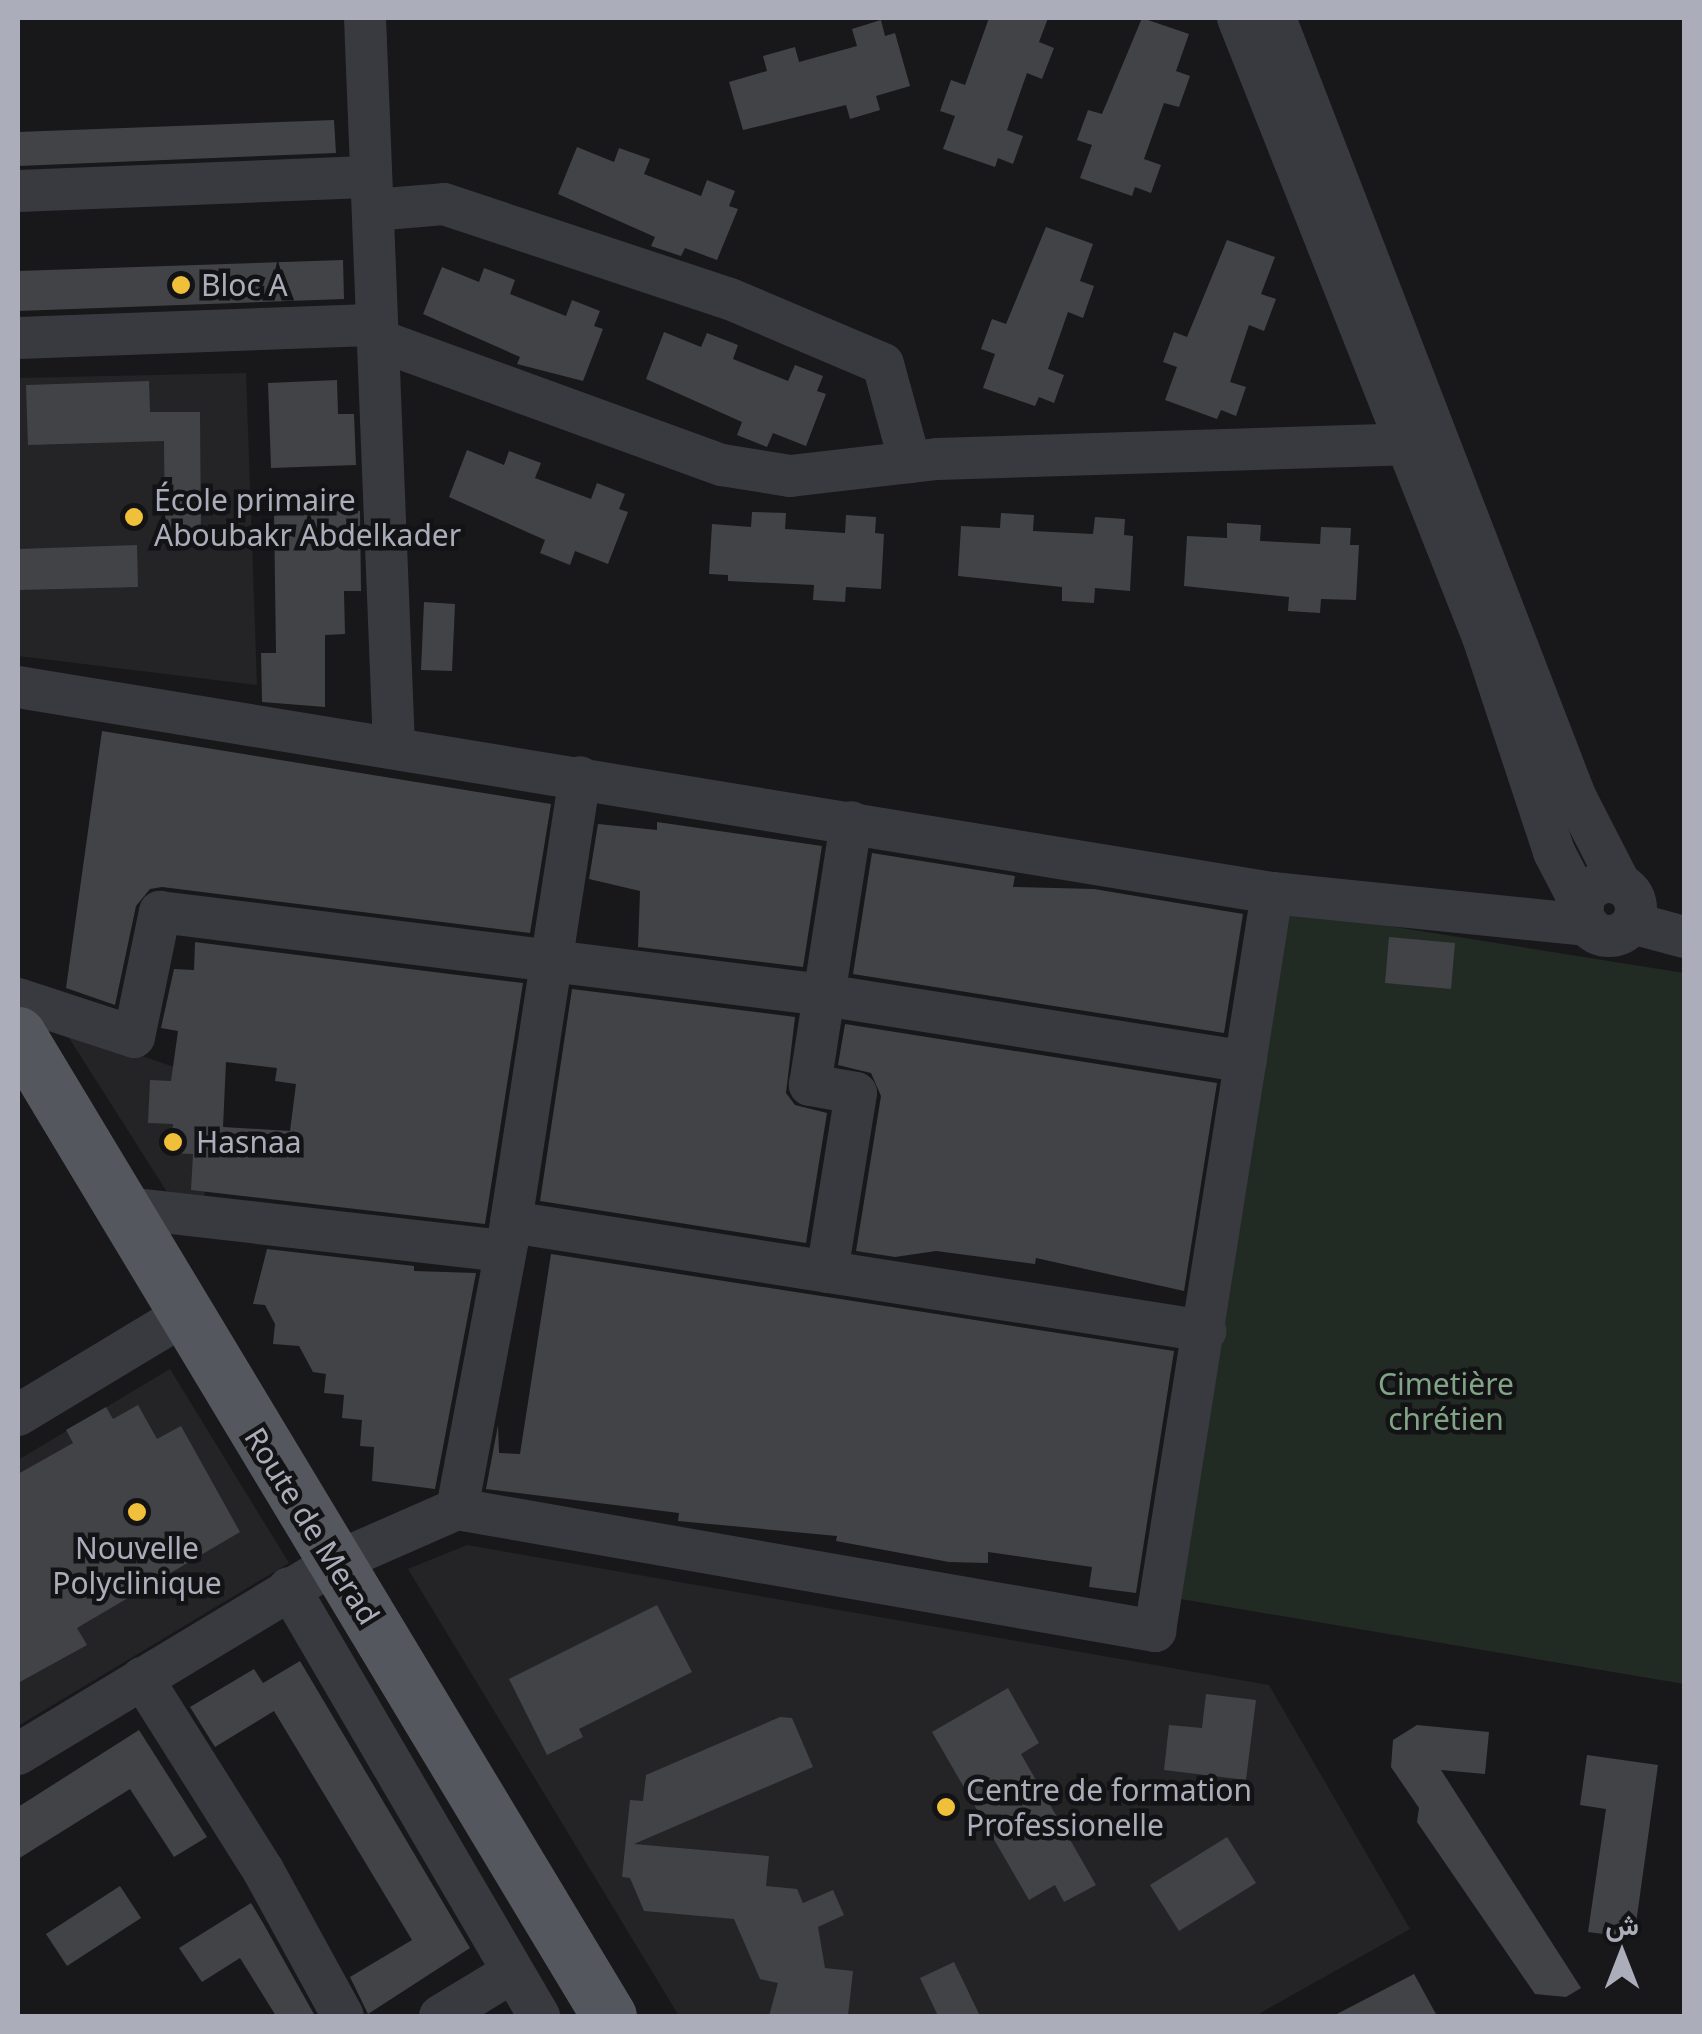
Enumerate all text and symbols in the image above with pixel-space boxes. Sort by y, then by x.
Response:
place label: Bloc A [201,267,288,303]
marker: Bloc A [170,274,192,296]
place label: École primaire Aboubakr Abdelkader [154,482,461,552]
marker: École primaire Aboubakr Abdelkader [123,506,145,528]
place label: Hasnaa [196,1124,302,1160]
marker: Hasnaa [160,1129,186,1155]
park label: Cimetière chrétien [1378,1366,1514,1436]
street label: Route de Merad [237,1421,387,1631]
marker: Nouvelle Polyclinique [124,1499,150,1525]
place label: Nouvelle Polyclinique [52,1530,222,1600]
place label: Centre de formation Professionelle [966,1772,1252,1842]
marker: Centre de formation Professionelle [935,1796,957,1818]
north arrow [1572,1904,1672,2004]
text: ش [1605,1905,1639,1943]

